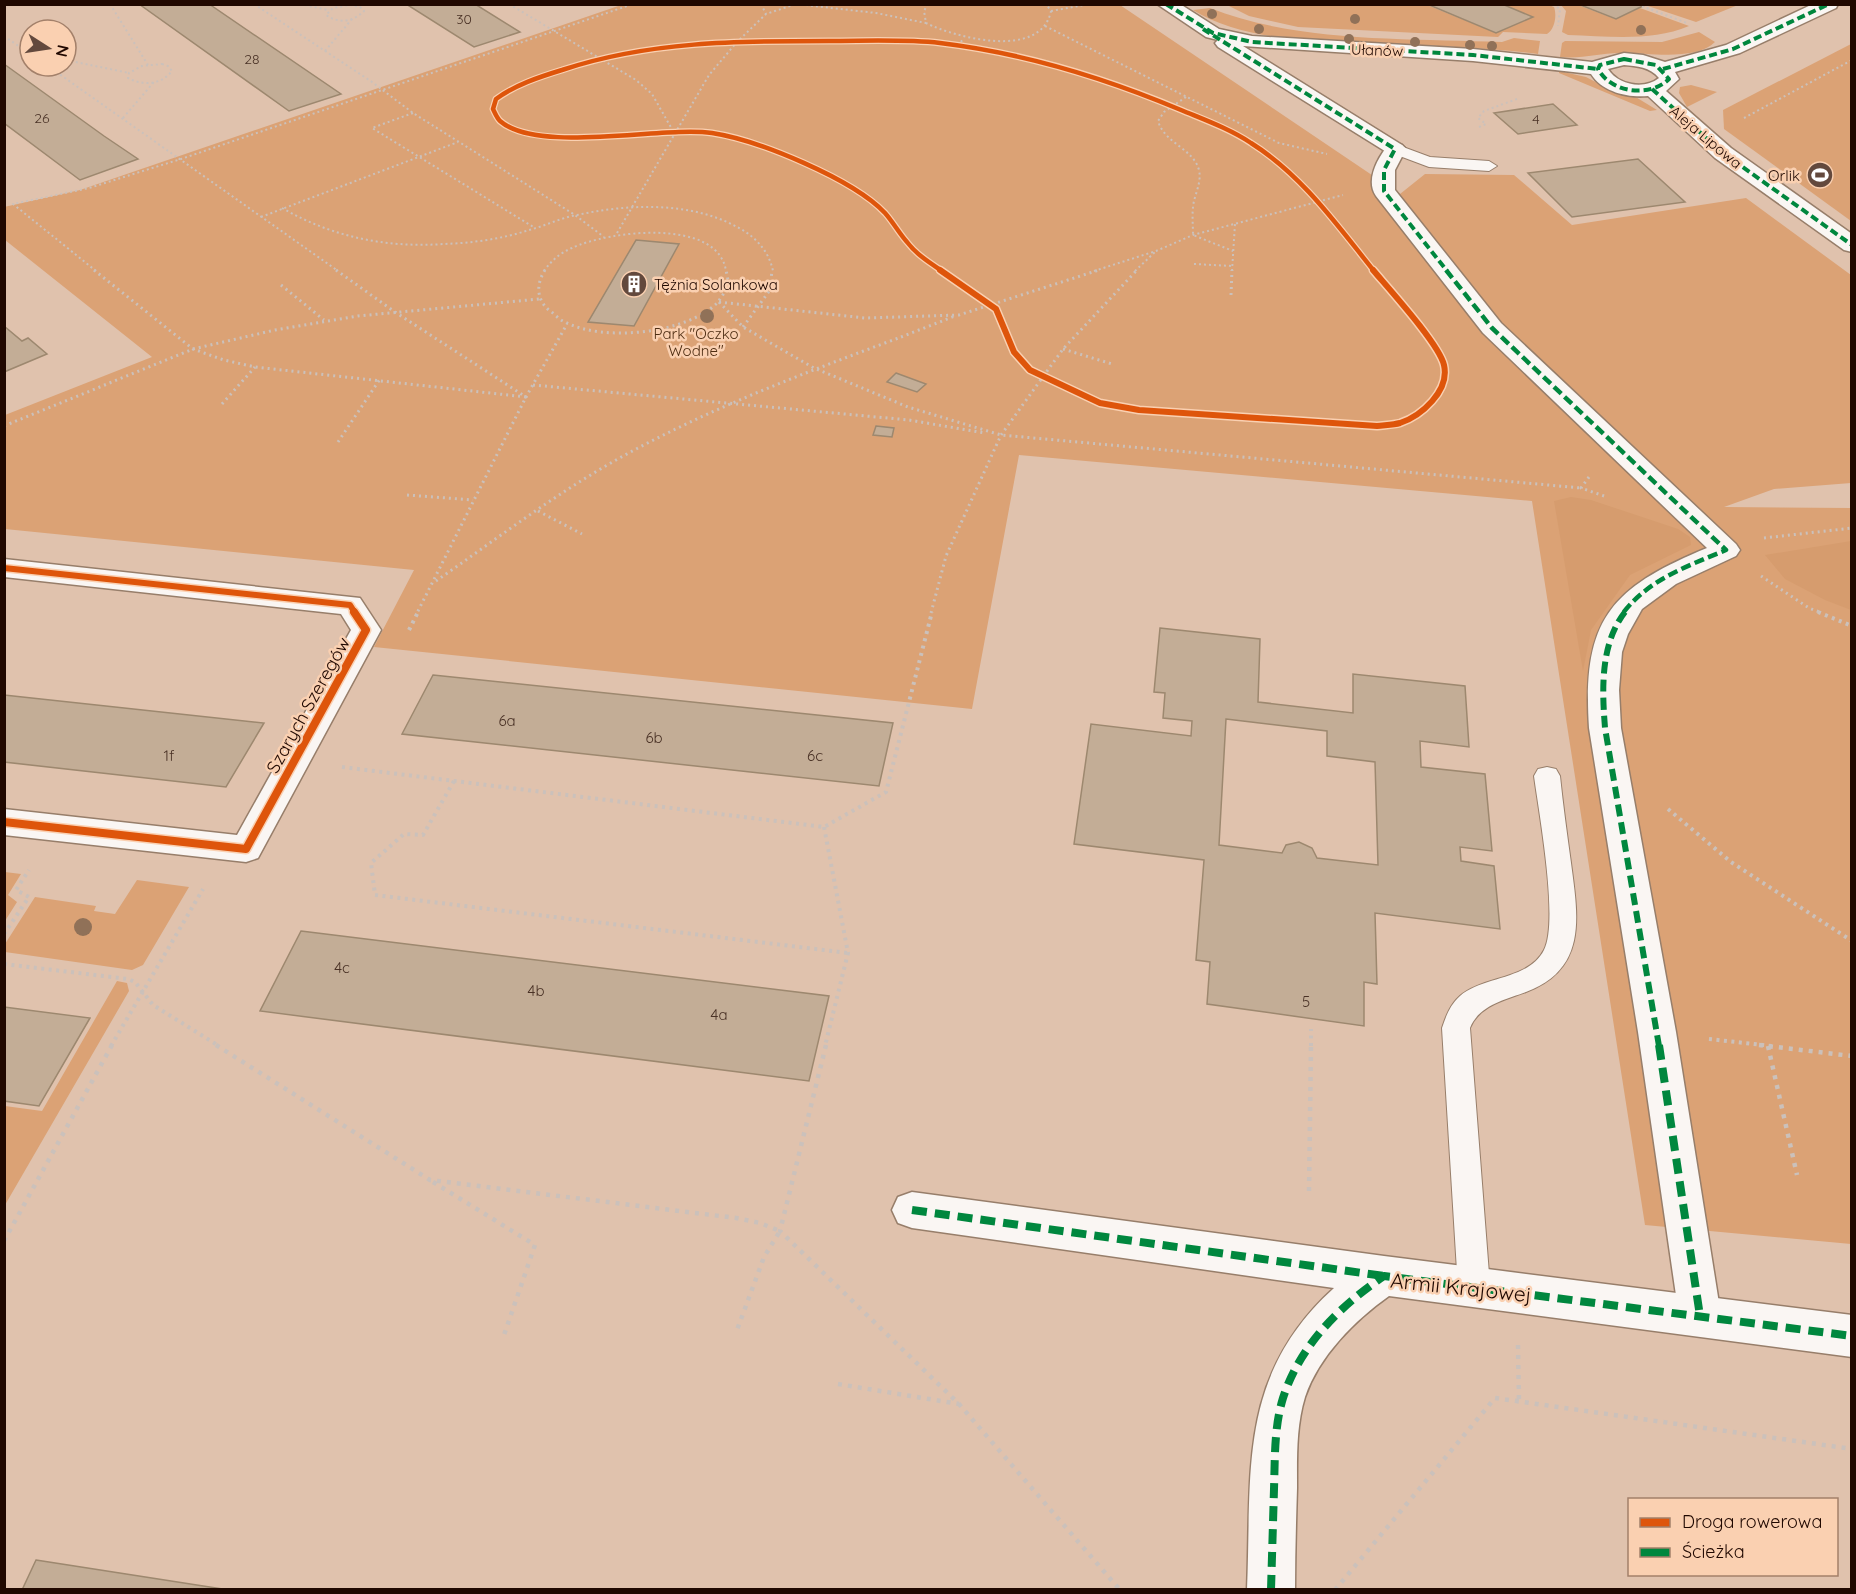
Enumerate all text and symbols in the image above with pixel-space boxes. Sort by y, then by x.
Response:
house number: 30 [456,10,472,28]
north arrow [18,18,78,78]
street label: Ułanów [1351,40,1403,60]
text: N [52,43,74,59]
house number: 28 [244,50,260,68]
street label: Aleja Lipowa [1666,101,1746,173]
house number: 26 [34,109,50,127]
house number: 4 [1532,110,1540,128]
sports icon: Orlik [1805,160,1835,190]
place label: Orlik [1768,166,1800,185]
building icon: Tężnia Solankowa [619,269,649,299]
place label: Tężnia Solankowa [654,275,778,294]
park label: Park "Oczko Wodne" [654,324,738,360]
street label: Szarych Szeregów [261,633,355,777]
house number: 6a [498,711,516,730]
house number: 6b [645,728,663,747]
house number: 1f [164,746,175,765]
house number: 6c [807,746,823,765]
house number: 4c [334,958,350,977]
house number: 4b [528,981,545,1000]
house number: 5 [1302,992,1310,1011]
house number: 4a [711,1005,728,1024]
street label: Armii Krajowej [1389,1267,1533,1307]
legend [1628,1498,1838,1576]
text: Droga rowerowa [1682,1510,1822,1533]
text: Ścieżka [1682,1540,1745,1563]

